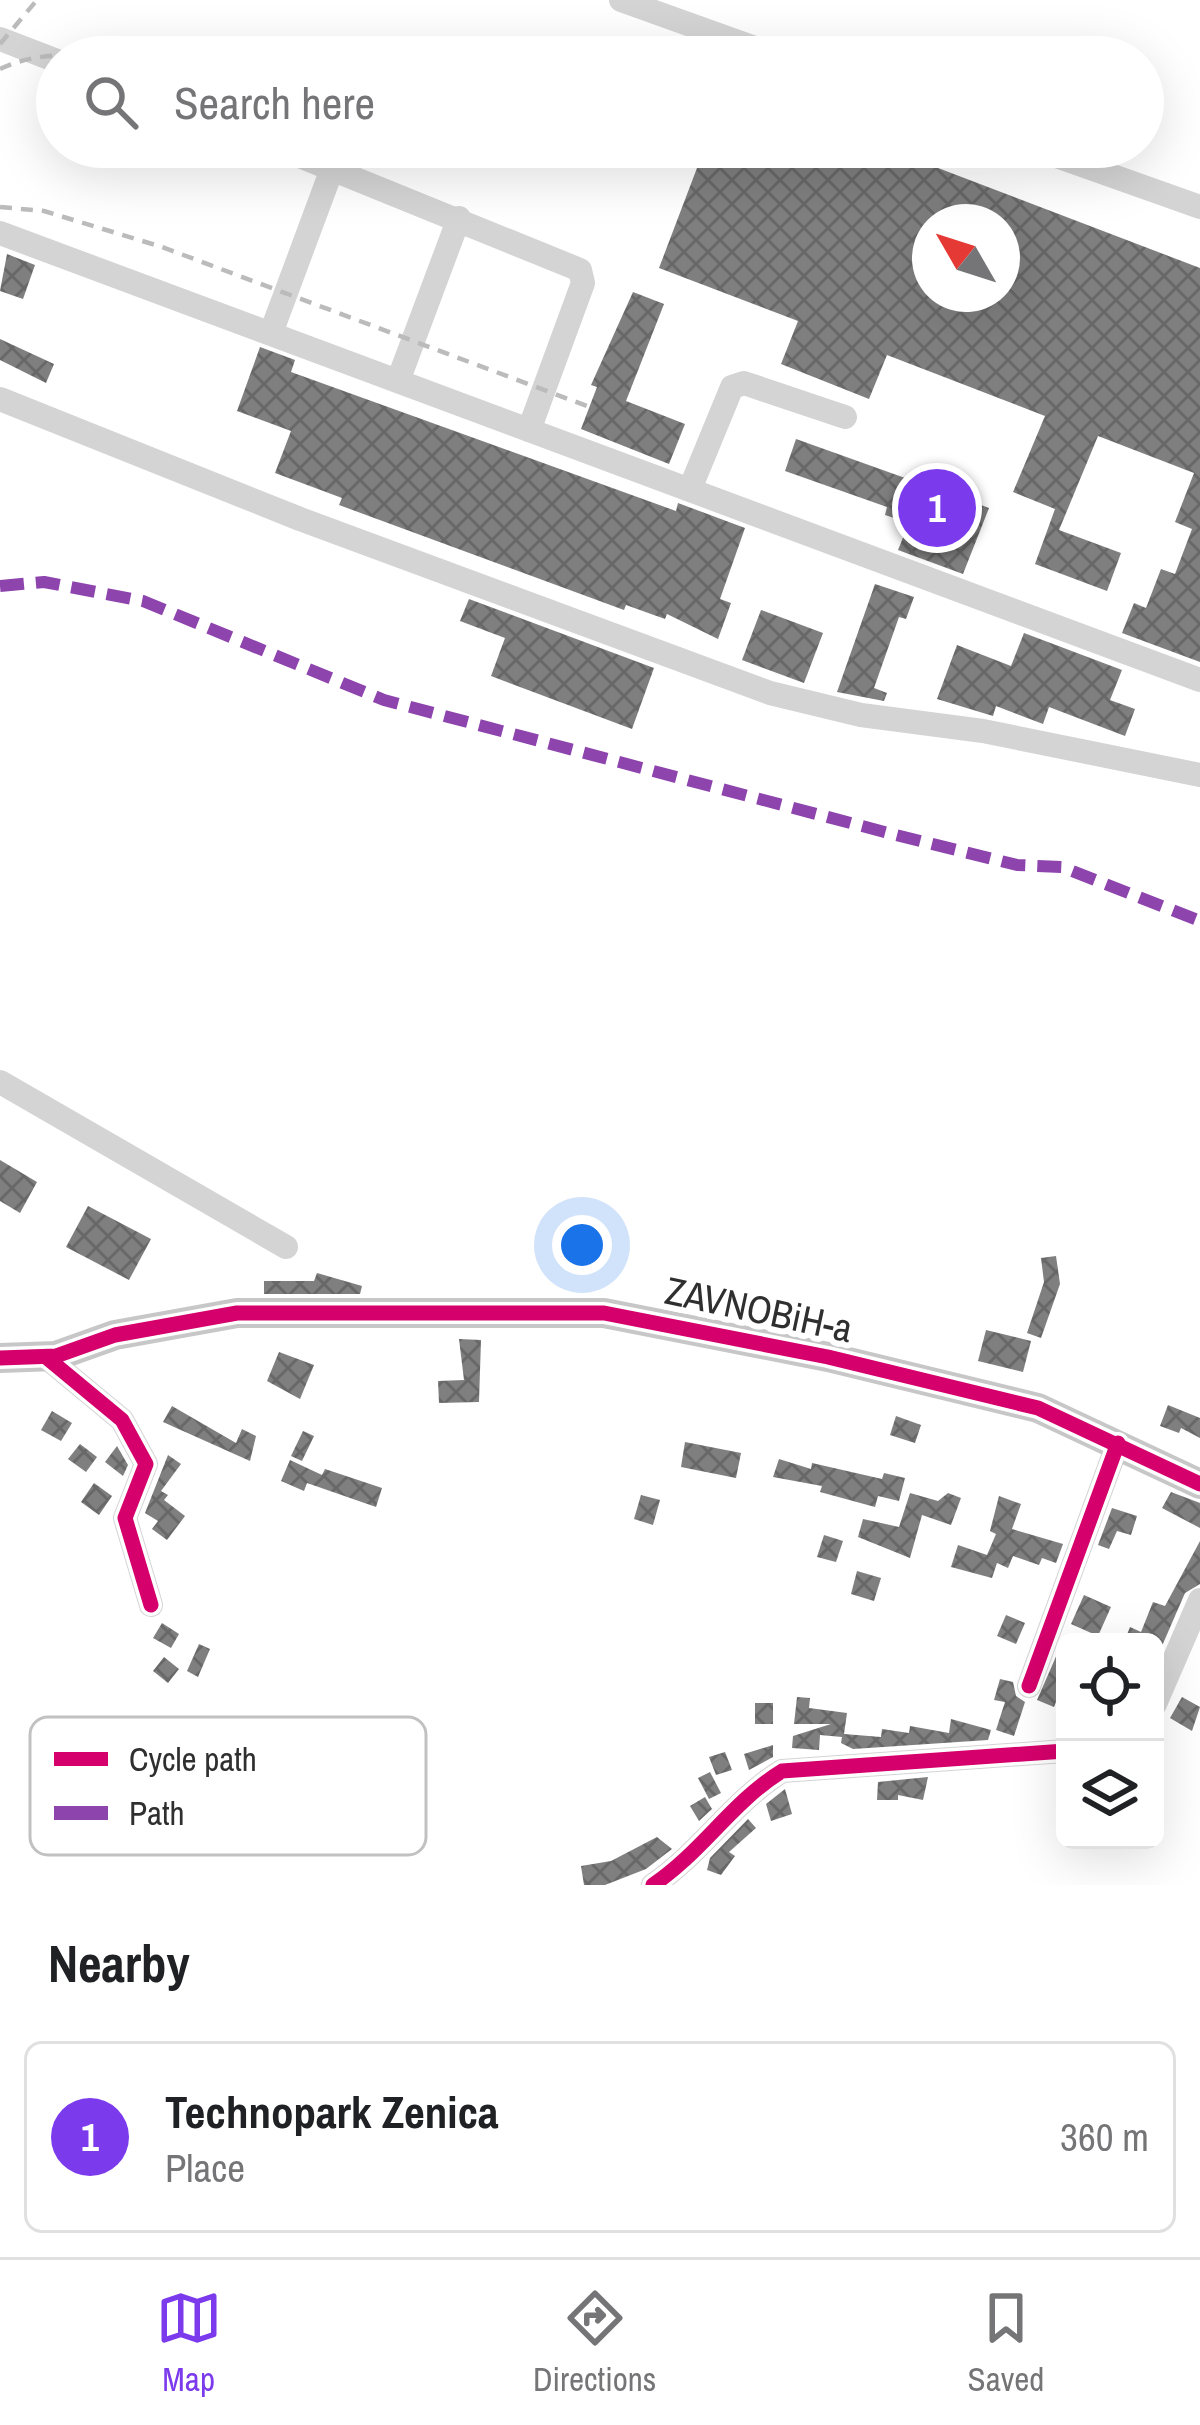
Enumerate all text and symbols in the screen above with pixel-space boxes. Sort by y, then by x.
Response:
search box [36,36,1164,168]
icon: search [78,69,144,135]
text: Search here [174,72,375,133]
north arrow [912,204,1020,312]
pin: 1 [898,463,976,553]
your location [552,1215,612,1275]
street label: ZAVNOBiH-a [661,1264,857,1354]
map controls [1056,1633,1164,1849]
button: locate [1056,1633,1164,1741]
legend [30,1717,426,1855]
text: Cycle path [129,1737,257,1781]
button: layers [1056,1741,1164,1849]
text: Path [129,1791,185,1835]
text: Nearby [48,1929,190,1998]
text: Technopark Zenica [165,2081,499,2142]
text: 1 [81,2111,99,2163]
text: 360 m [1060,2111,1149,2163]
text: Place [165,2142,245,2194]
tab: Map [156,2285,222,2401]
tab: Directions [533,2285,656,2401]
tab: Saved [968,2285,1044,2401]

